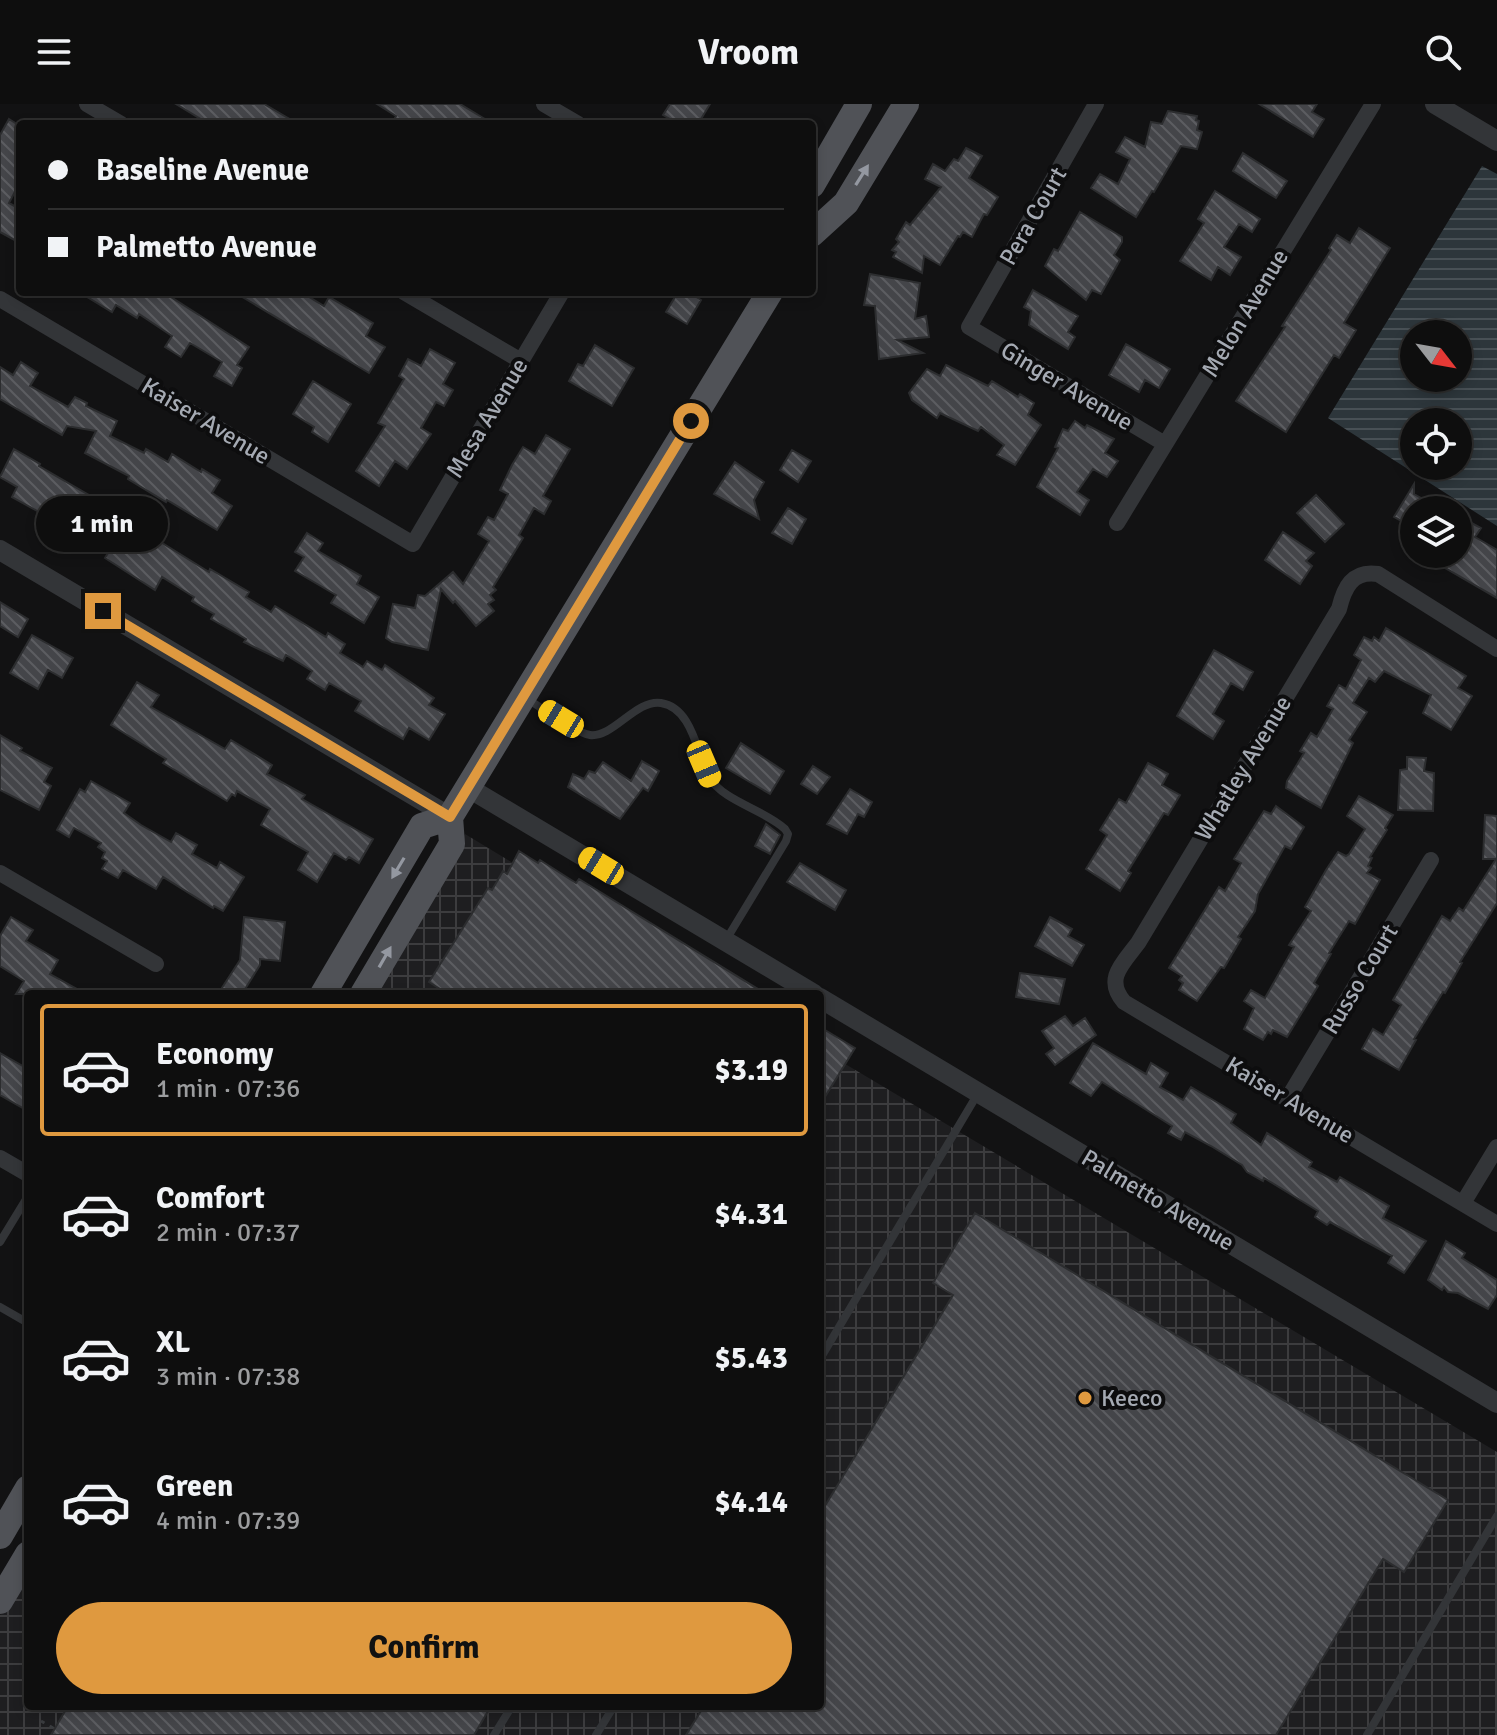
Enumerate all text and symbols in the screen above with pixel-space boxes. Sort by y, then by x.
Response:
icon: menu [32,30,76,74]
text: Vroom [698,30,799,75]
icon: search [1421,30,1465,74]
text: Baseline Avenue [96,152,309,189]
street label: Pera Court [993,161,1073,271]
one-way arrow [855,165,870,186]
text: Palmetto Avenue [96,229,317,266]
street label: Melon Avenue [1195,244,1295,382]
north arrow [1400,320,1472,392]
map controls [1400,320,1472,568]
street label: Ginger Avenue [995,335,1139,437]
street label: Mesa Avenue [440,353,534,483]
street label: Kaiser Avenue [136,371,276,471]
route start [673,403,709,439]
button: locate [1400,408,1472,480]
callout: 1 min [37,495,169,551]
button: layers [1400,496,1472,568]
text: 1 min [71,508,133,540]
route end [85,593,121,629]
street label: Whatley Avenue [1188,690,1298,846]
car [534,696,588,742]
car [684,737,724,791]
car [574,843,628,889]
one-way arrow [391,857,405,879]
street label: Russo Court [1315,918,1405,1040]
one-way arrow [378,946,392,968]
icon: car [60,1034,132,1106]
text: Economy [156,1036,273,1073]
street label: Kaiser Avenue [1220,1050,1360,1150]
text: $3.19 [715,1052,788,1089]
text: 1 min · 07:36 [156,1073,300,1105]
street label: Palmetto Avenue [1076,1143,1240,1257]
icon: car [60,1178,132,1250]
text: Comfort [156,1180,265,1217]
text: $4.31 [715,1196,788,1233]
text: 2 min · 07:37 [156,1217,300,1249]
icon: car [60,1322,132,1394]
text: XL [156,1324,190,1361]
text: $5.43 [715,1340,788,1377]
text: 3 min · 07:38 [156,1361,300,1393]
place label: Keeco [1101,1383,1163,1413]
marker: Keeco [1076,1389,1094,1407]
icon: car [60,1466,132,1538]
text: Green [156,1468,233,1505]
text: $4.14 [715,1484,788,1521]
text: 4 min · 07:39 [156,1505,300,1537]
button: Confirm [56,1602,792,1694]

